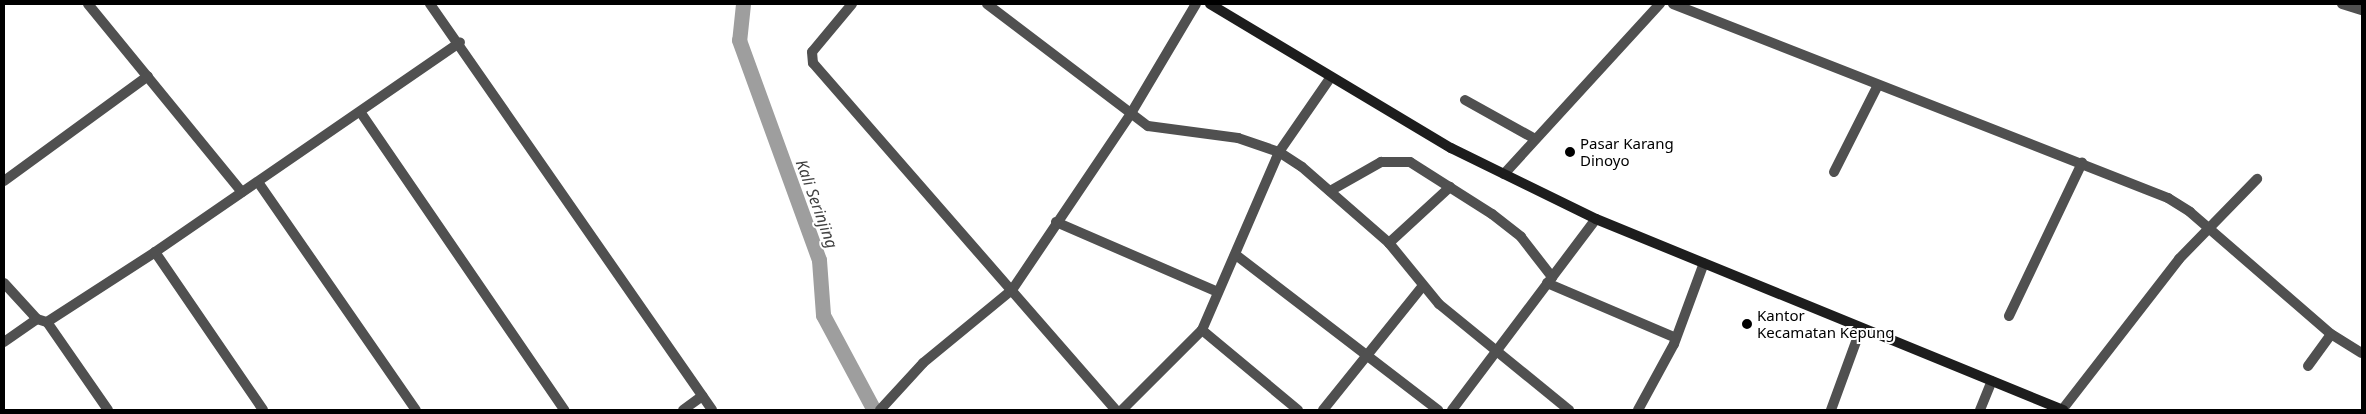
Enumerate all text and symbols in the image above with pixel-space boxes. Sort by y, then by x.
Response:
place label: Pasar Karang Dinoyo [1580,134,1674,169]
marker: Pasar Karang Dinoyo [1564,146,1576,158]
water label: Kali Serinjing [792,157,842,251]
place label: Kantor Kecamatan Kepung [1757,306,1895,341]
marker: Kantor Kecamatan Kepung [1741,318,1753,330]

